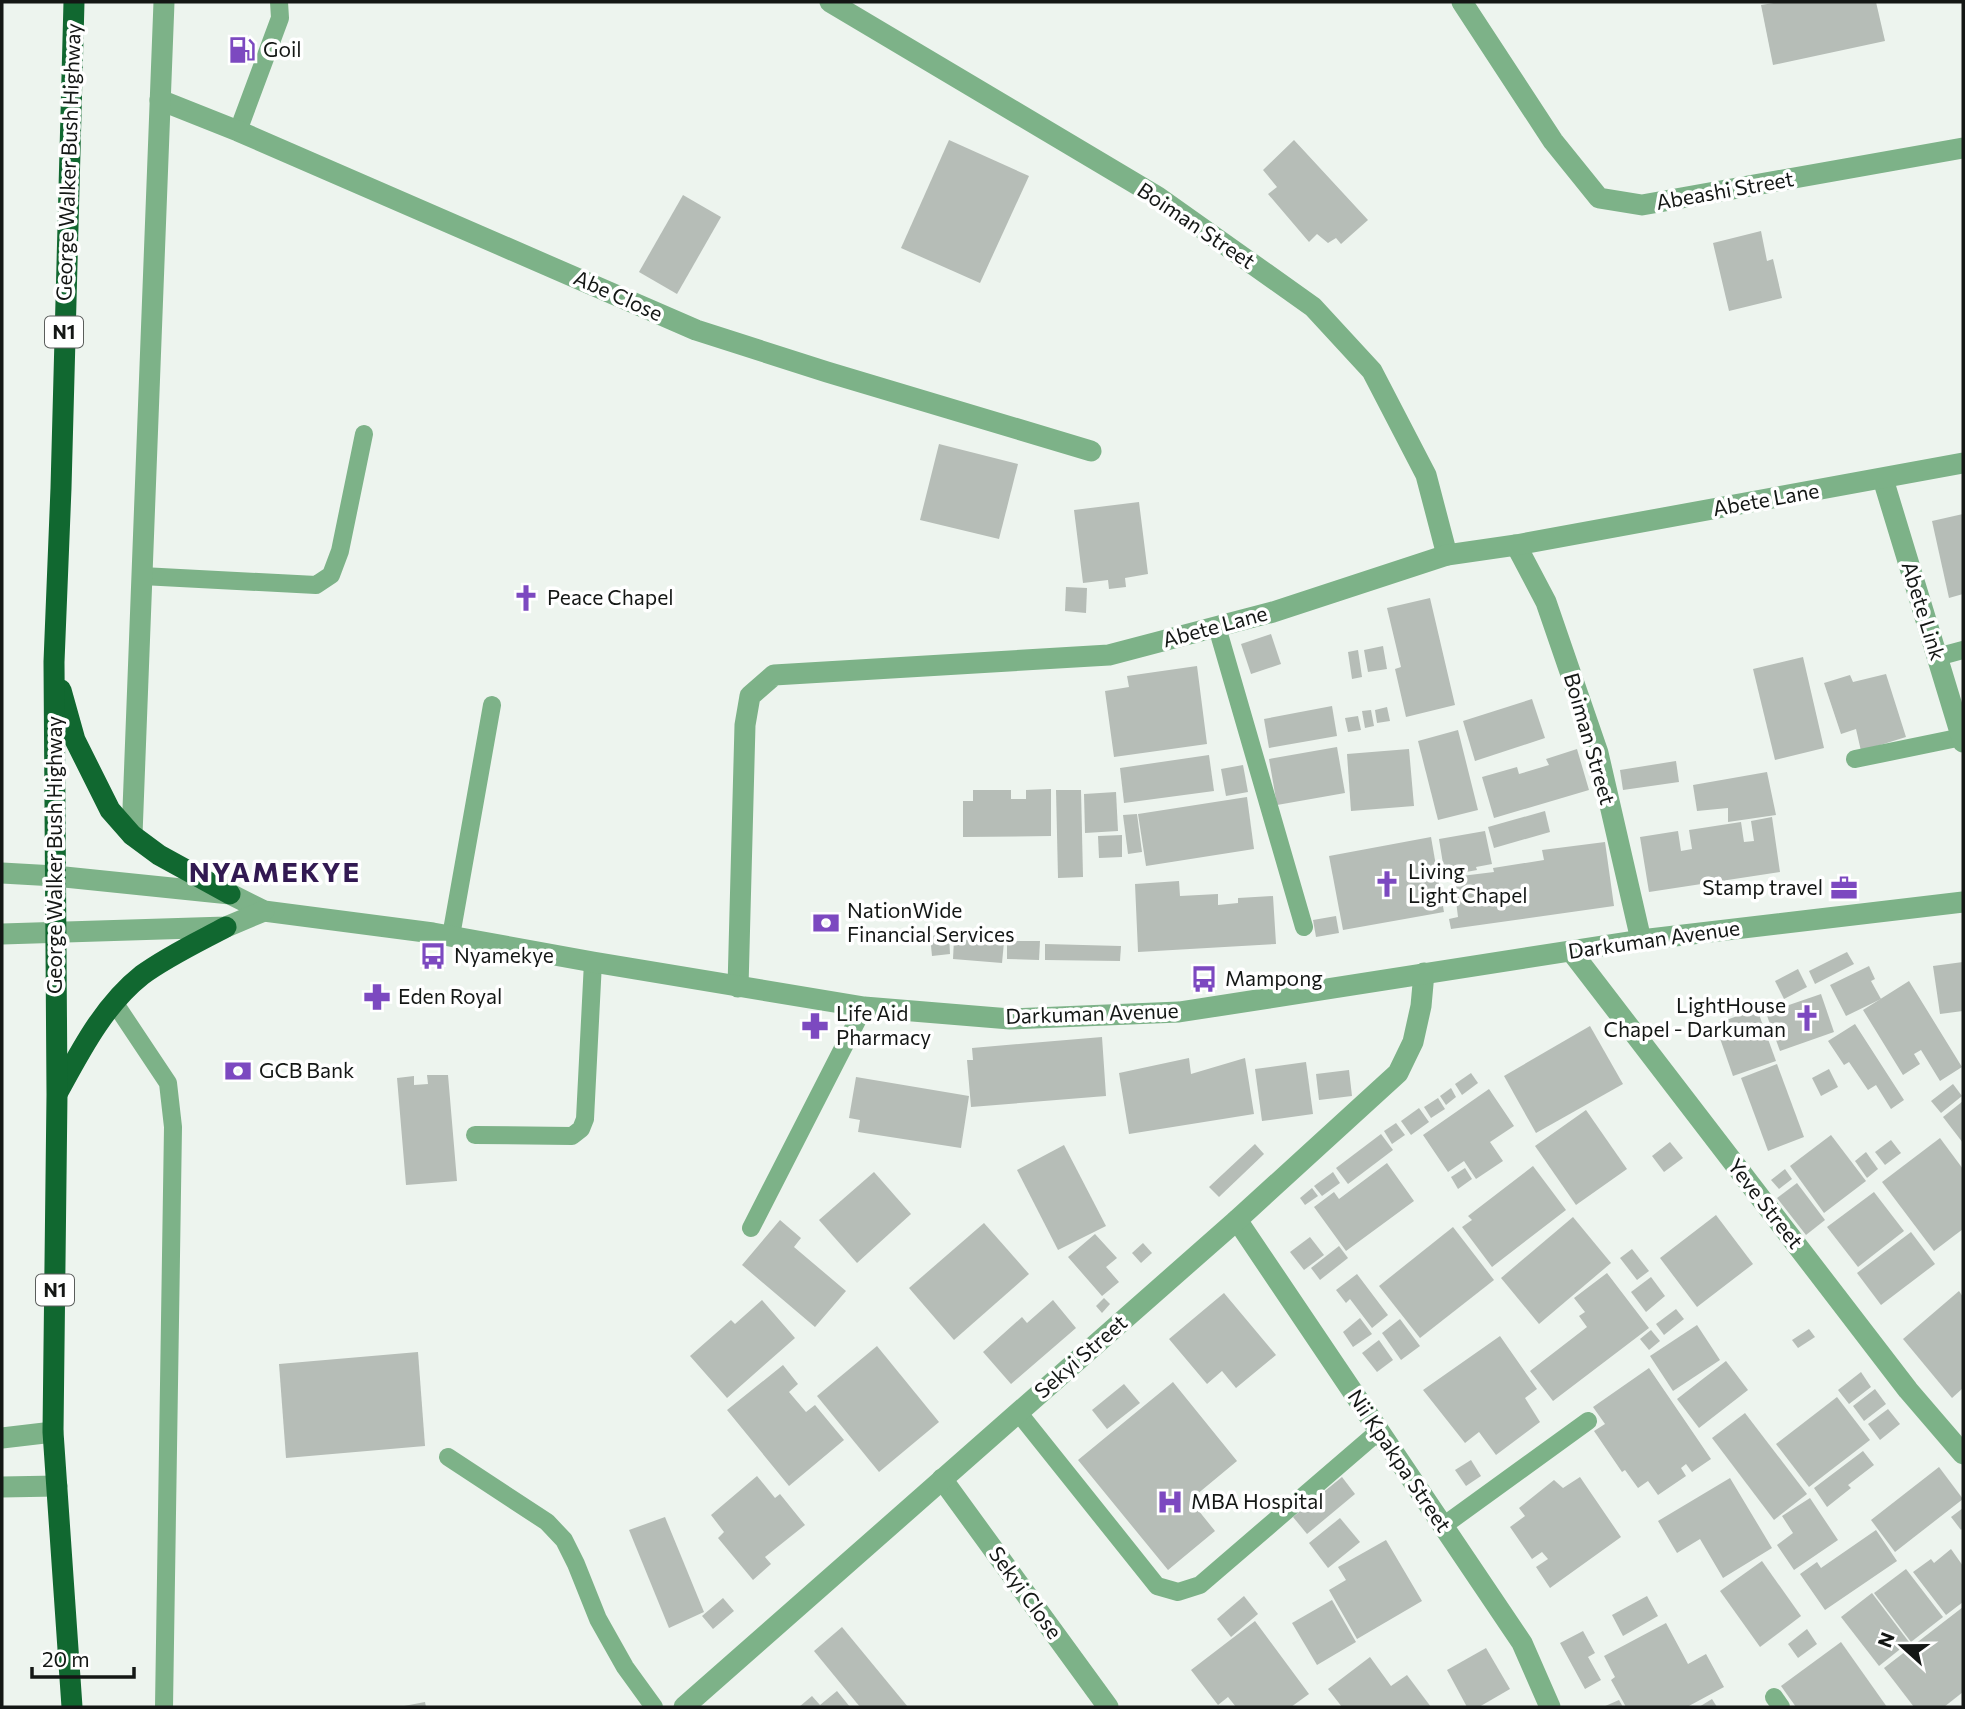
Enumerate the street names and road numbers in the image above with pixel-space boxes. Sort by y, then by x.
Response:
street label: George Walker Bush Highway [50,22,85,301]
street label: Abeashi Street [1654,165,1796,214]
street label: Boiman Street [1133,176,1260,273]
street label: Abe Close [570,264,667,325]
road number: N1 [45,316,83,348]
street label: Abete Lane [1711,477,1821,520]
street label: Abete Link [1898,558,1951,663]
street label: Abete Lane [1159,600,1270,652]
street label: Boiman Street [1560,670,1621,808]
street label: George Walker Bush Highway [41,716,66,994]
street label: Darkuman Avenue [1566,914,1741,963]
street label: Darkuman Avenue [1005,997,1179,1028]
street label: Yeve Street [1723,1153,1809,1253]
road number: N1 [36,1274,74,1306]
street label: Sekyi Street [1029,1309,1131,1403]
street label: Nii Kpakpa Street [1343,1384,1457,1536]
street label: Sekyi Close [984,1541,1068,1643]

